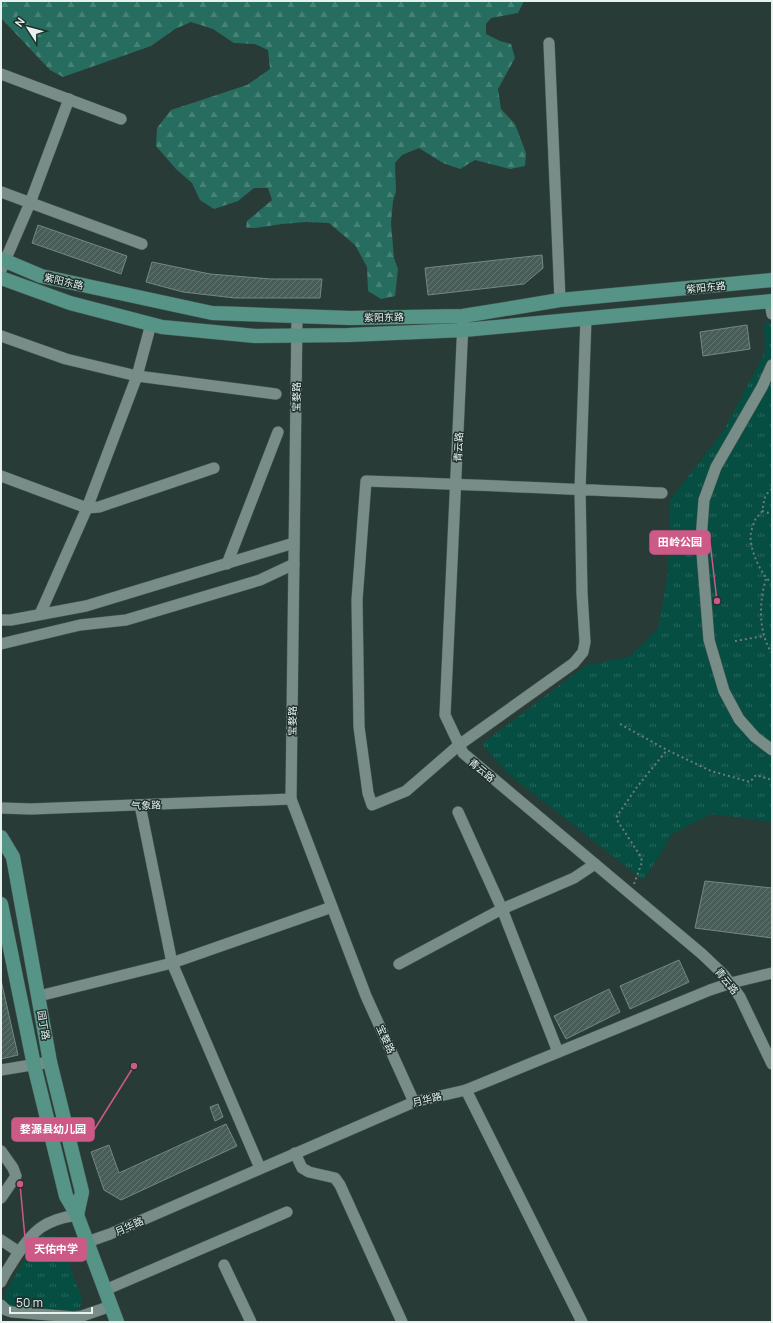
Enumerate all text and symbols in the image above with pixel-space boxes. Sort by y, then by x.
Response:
north arrow [8,8,48,48]
text: N [11,14,28,29]
street label: 紫阳东路 [43,270,85,292]
street label: 紫阳东路 [685,278,727,296]
street label: 紫阳东路 [364,310,404,324]
street label: 宝婺路 [289,382,303,412]
street label: 青云路 [450,432,466,462]
callout: 田岭公园 [650,531,710,554]
text: 田岭公园 [658,534,702,549]
street label: 宝婺路 [285,706,299,736]
street label: 青云路 [466,755,498,785]
street label: 气象路 [131,797,161,813]
street label: 青云路 [712,965,742,997]
street label: 园丁路 [35,1009,53,1041]
street label: 宝婺路 [374,1022,398,1056]
street label: 月华路 [411,1089,443,1109]
callout: 婺源县幼儿园 [12,1118,94,1141]
text: 婺源县幼儿园 [20,1121,86,1136]
street label: 月华路 [112,1214,146,1238]
callout: 天佑中学 [26,1238,86,1261]
text: 天佑中学 [34,1241,78,1256]
scale bar [10,1289,92,1315]
text: 50 m [16,1294,43,1311]

